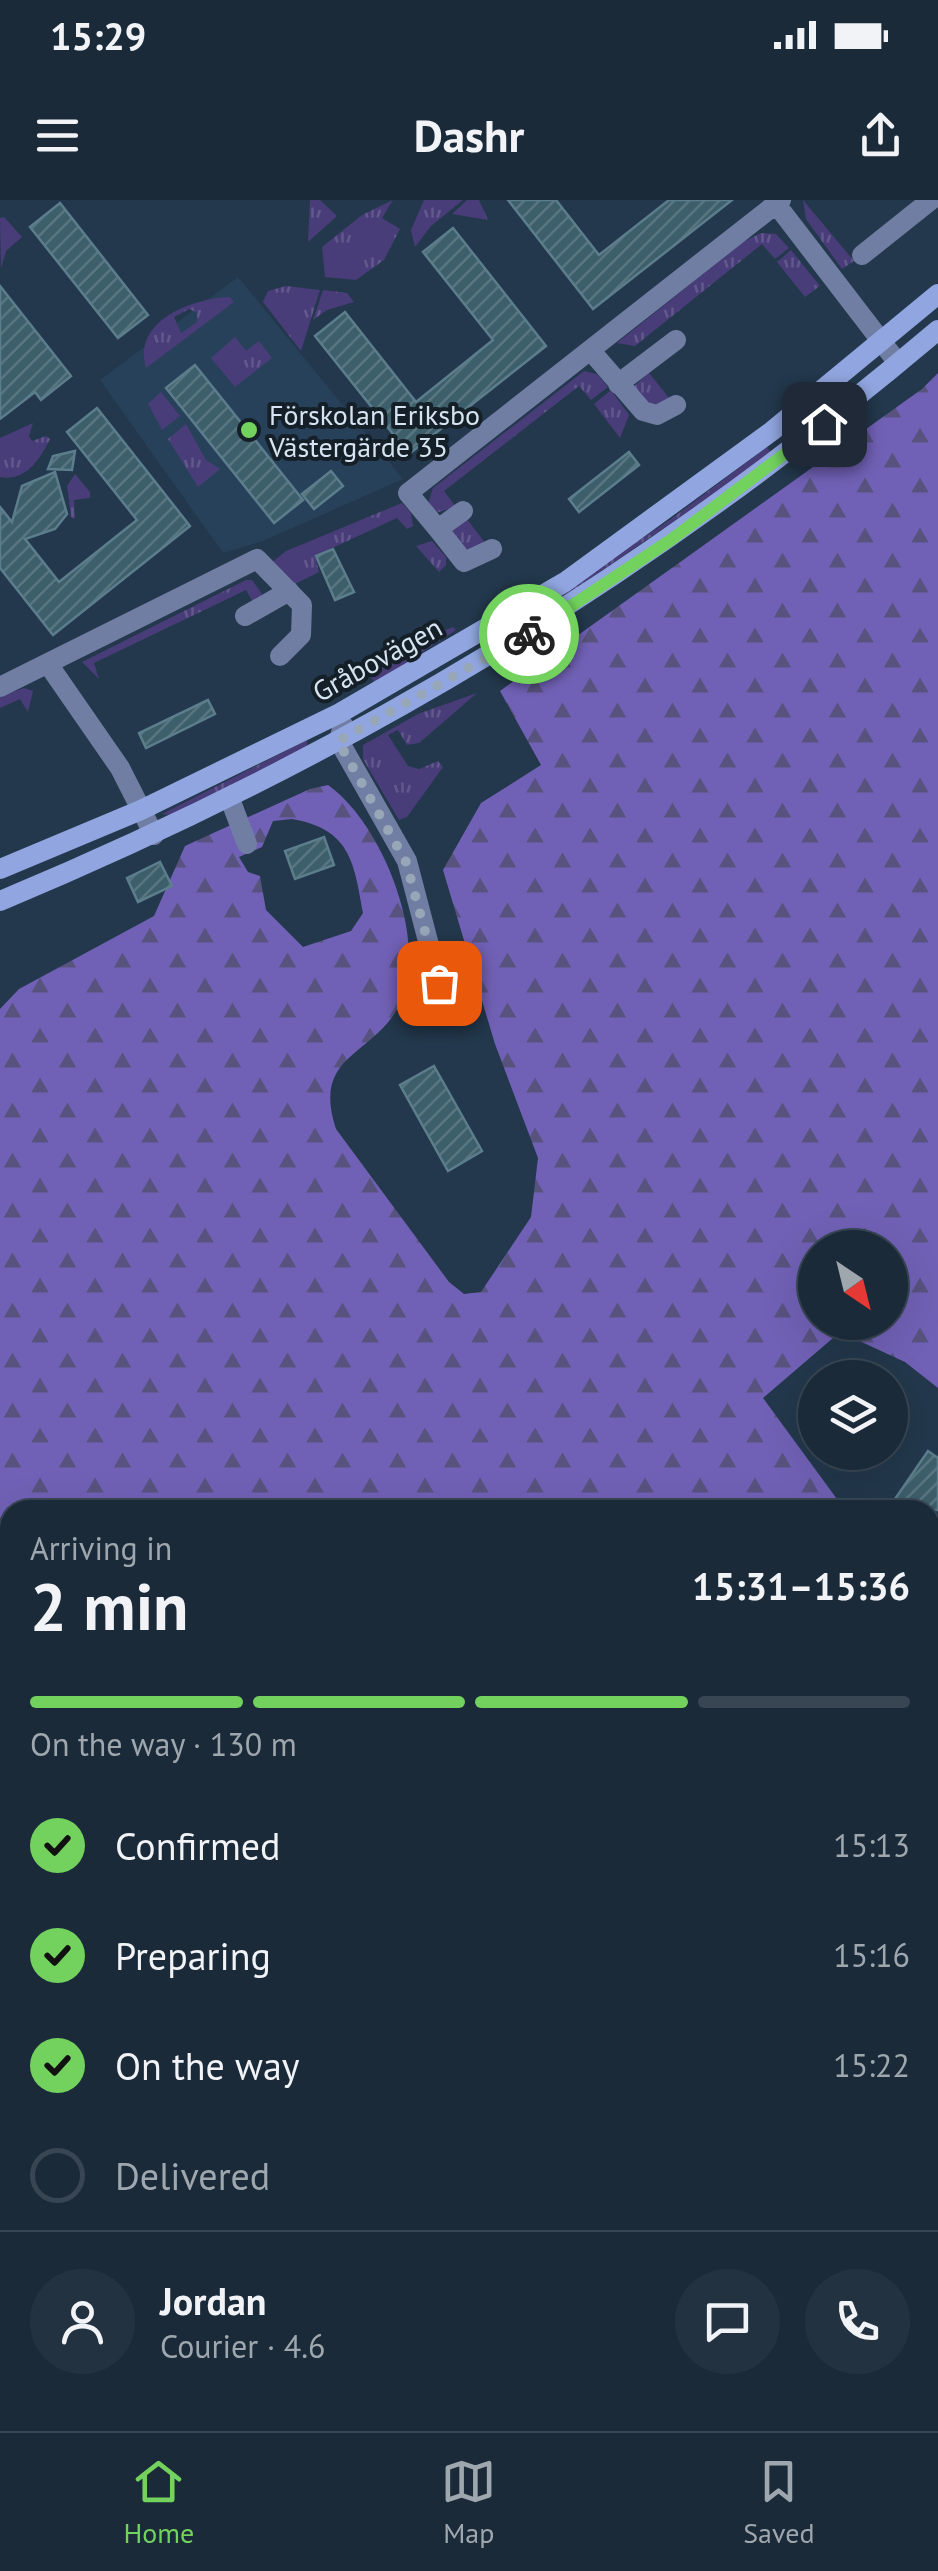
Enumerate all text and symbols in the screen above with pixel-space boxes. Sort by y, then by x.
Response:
text: 15:29 [50,11,146,60]
text: Dashr [414,106,524,164]
icon: menu [30,108,85,163]
icon: share [853,108,908,163]
pin [782,382,867,467]
place label: Förskolan Eriksbo Västergärde 35 [268,396,480,465]
icon: home [797,397,852,452]
marker: Förskolan Eriksbo Västergärde 35 [238,419,260,441]
courier [479,584,579,684]
icon: bike [502,607,557,662]
street label: Gråbovägen [306,608,448,710]
pin [397,941,482,1026]
icon: bag [412,956,467,1011]
north arrow [798,1230,908,1340]
map controls [798,1230,908,1470]
button: layers [798,1360,908,1470]
text: Arriving in [30,1527,172,1569]
text: 15:31–15:36 [692,1561,910,1610]
text: 2 min [30,1564,189,1648]
text: On the way · 130 m [30,1723,297,1765]
icon: check [30,1818,85,1873]
text: Confirmed [115,1821,281,1870]
text: 15:13 [833,1824,910,1866]
icon: check [30,1928,85,1983]
text: Preparing [115,1931,271,1980]
text: 15:16 [833,1934,910,1976]
icon: check [30,2038,85,2093]
text: On the way [115,2041,300,2090]
text: 15:22 [833,2044,910,2086]
text: Delivered [115,2151,270,2200]
button: person [30,2269,135,2374]
button: chat [675,2269,780,2374]
button: phone [805,2269,910,2374]
text: Jordan [160,2276,266,2325]
text: Courier · 4.6 [160,2325,326,2367]
tab: Home [123,2454,194,2551]
tab: Map [441,2454,496,2551]
tab: Saved [743,2454,814,2551]

